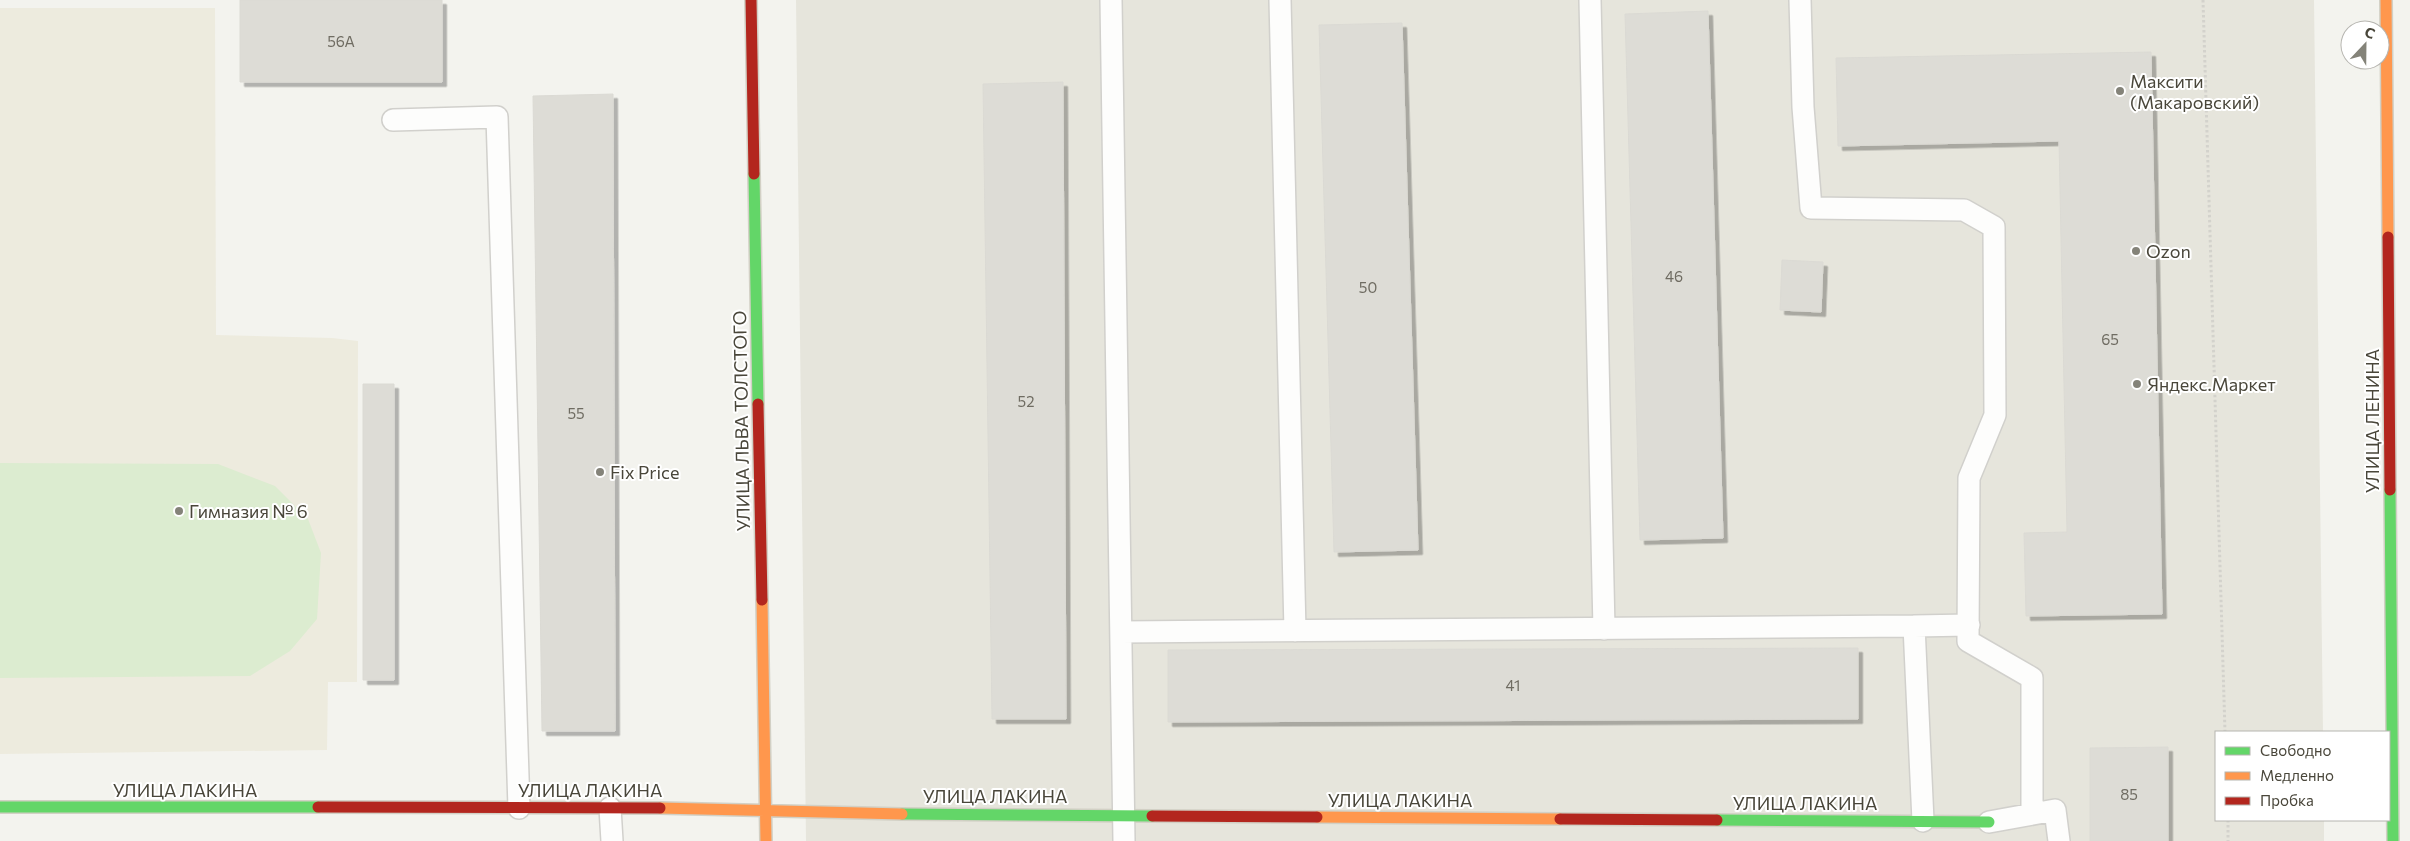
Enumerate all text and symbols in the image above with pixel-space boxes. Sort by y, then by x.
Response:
north arrow [2340,20,2390,70]
text: С [2362,23,2378,42]
house number: 56А [327,32,355,50]
place label: Максити (Макаровский) [2130,70,2259,113]
marker: Максити (Макаровский) [2114,85,2126,97]
place label: Ozon [2146,240,2191,262]
marker: Ozon [2130,245,2142,257]
house number: 46 [1665,267,1683,285]
house number: 50 [1359,278,1377,296]
street label: УЛИЦА ЛЬВА ТОЛСТОГО [728,310,754,532]
house number: 65 [2101,330,2119,348]
street label: УЛИЦА ЛЕНИНА [2361,349,2383,493]
place label: Яндекс.Маркет [2147,373,2276,395]
marker: Яндекс.Маркет [2131,378,2143,390]
house number: 52 [1018,392,1034,410]
house number: 55 [567,404,585,422]
place label: Fix Price [610,461,679,483]
marker: Fix Price [594,466,606,478]
place label: Гимназия № 6 [189,500,308,522]
marker: Гимназия № 6 [173,505,185,517]
house number: 41 [1506,676,1520,694]
legend [2215,731,2390,821]
text: Свободно [2260,741,2331,759]
text: Медленно [2260,766,2334,784]
street label: УЛИЦА ЛАКИНА [113,779,257,801]
street label: УЛИЦА ЛАКИНА [518,779,662,801]
street label: УЛИЦА ЛАКИНА [923,785,1067,807]
house number: 85 [2120,785,2138,803]
street label: УЛИЦА ЛАКИНА [1328,789,1472,811]
text: Пробка [2260,791,2314,809]
street label: УЛИЦА ЛАКИНА [1733,792,1877,814]

